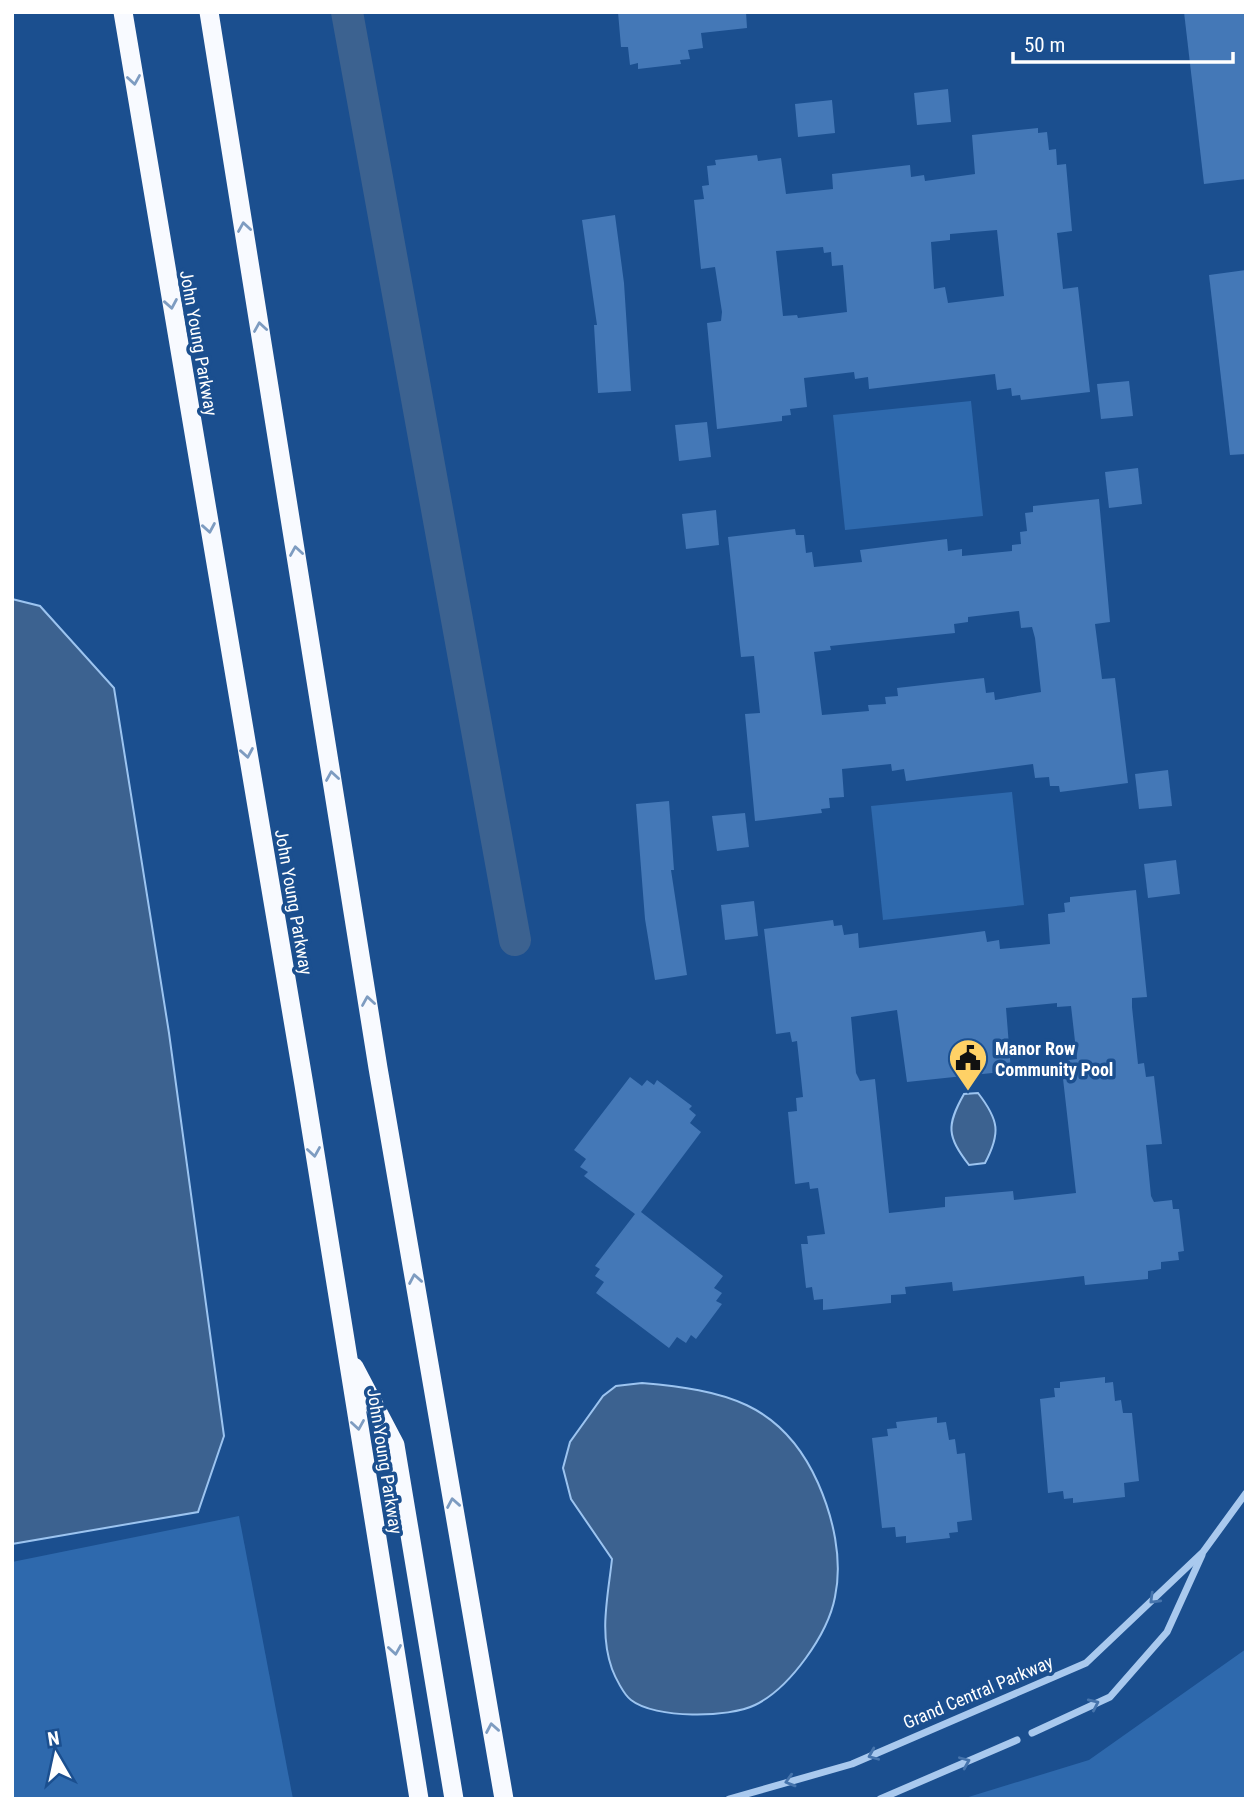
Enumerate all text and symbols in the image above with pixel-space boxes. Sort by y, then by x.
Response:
scale bar [1013,21,1234,65]
text: 50 m [1024,33,1065,57]
one-way arrow [126,74,141,86]
one-way arrow [237,221,252,233]
street label: John Young Parkway [176,269,222,418]
one-way arrow [163,298,178,310]
one-way arrow [253,321,268,333]
one-way arrow [201,522,216,534]
one-way arrow [289,545,304,557]
one-way arrow [239,747,254,759]
one-way arrow [324,770,339,782]
street label: John Young Parkway [271,828,317,977]
one-way arrow [360,995,375,1006]
public building icon: Manor Row Community Pool [947,1037,989,1092]
place label: Manor Row Community Pool [995,1038,1113,1080]
one-way arrow [306,1146,321,1158]
one-way arrow [408,1273,423,1285]
street label: John Young Parkway [363,1387,407,1536]
one-way arrow [350,1419,365,1431]
one-way arrow [446,1498,461,1509]
one-way arrow [1149,1590,1162,1603]
one-way arrow [387,1644,402,1656]
street label: Grand Central Parkway [900,1651,1057,1733]
one-way arrow [1087,1699,1099,1713]
north arrow [21,1720,91,1790]
one-way arrow [485,1722,500,1734]
text: N [46,1726,61,1751]
one-way arrow [868,1747,880,1761]
one-way arrow [958,1756,970,1770]
one-way arrow [785,1773,797,1788]

